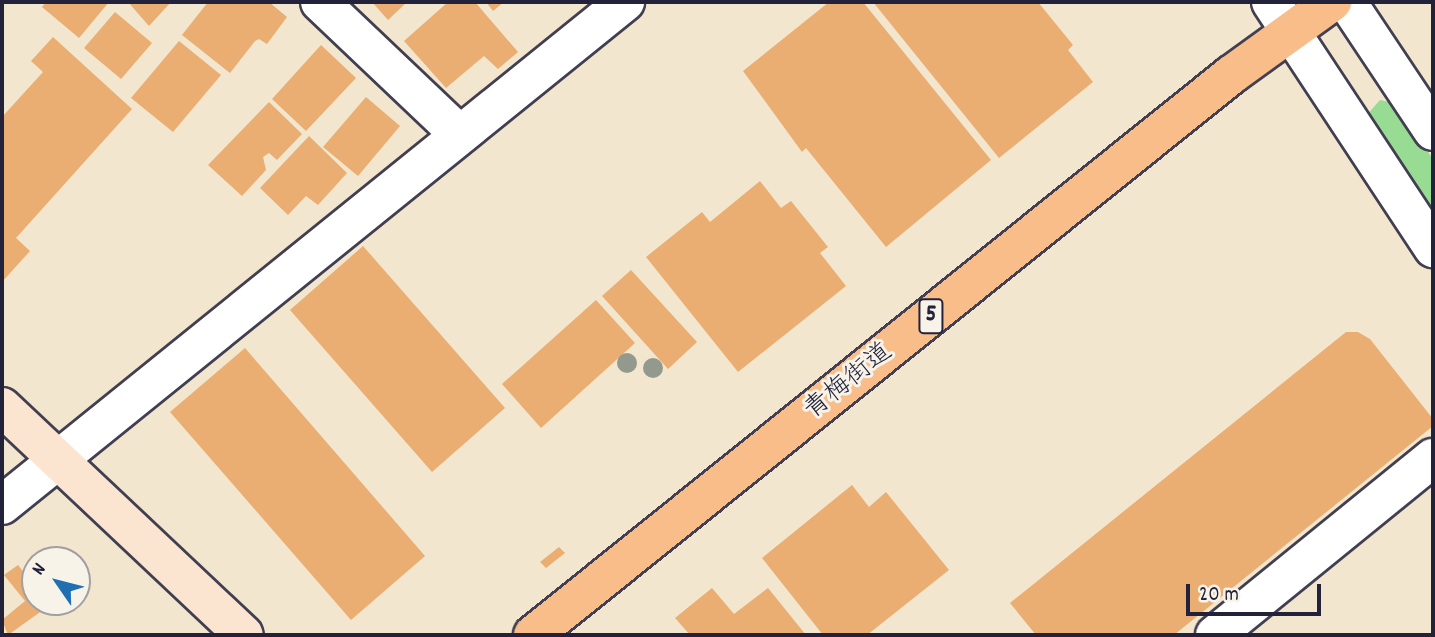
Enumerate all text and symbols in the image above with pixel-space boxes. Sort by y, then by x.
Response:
road number: 5 [917,296,945,337]
street label: 青梅街道 [799,337,899,427]
north arrow [21,546,91,616]
text: N [26,558,54,581]
scale bar [1190,570,1325,614]
text: 20 m [1199,581,1239,611]

